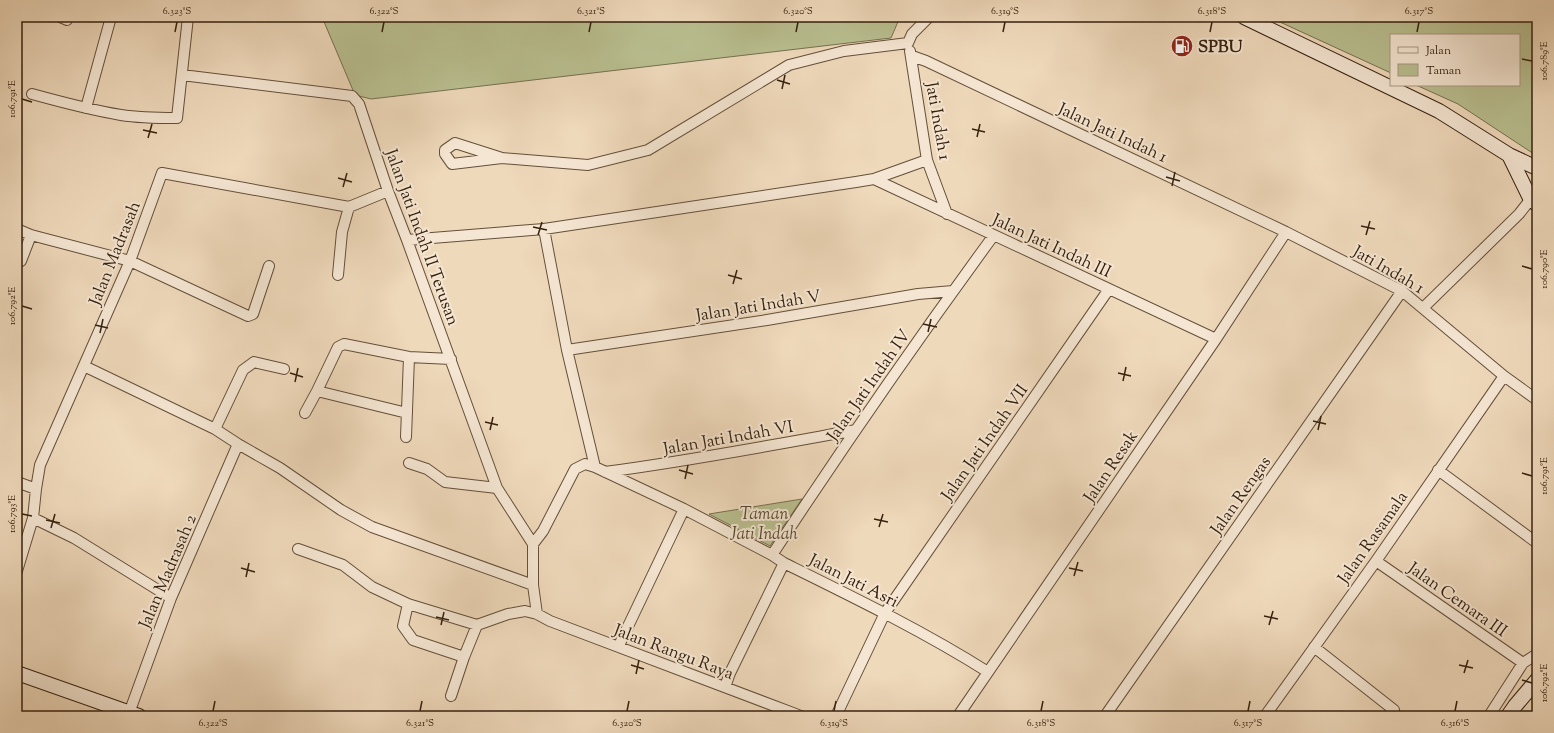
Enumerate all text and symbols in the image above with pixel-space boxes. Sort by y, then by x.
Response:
text: 6.323°S [163,4,191,19]
text: 6.322°S [369,4,399,19]
text: 6.321°S [577,4,605,19]
text: 6.320°S [783,4,813,19]
text: 6.319°S [991,4,1019,19]
text: 6.318°S [1198,4,1226,19]
text: 6.317°S [1405,4,1433,19]
fuel station icon: SPBU [1169,33,1195,59]
legend [1390,34,1520,86]
place label: SPBU [1198,36,1242,60]
text: 106.789°E [1537,41,1552,81]
text: Jalan [1425,42,1451,60]
text: Taman [1426,62,1461,80]
street label: Jati Indah 1 [918,79,956,163]
text: 106.791°E [5,80,20,118]
street label: Jalan Jati Indah 1 [1053,98,1171,170]
street label: Jalan Jati Indah II Terusan [378,145,464,329]
street label: Jalan Madrasah [84,198,148,310]
street label: Jalan Jati Indah III [987,208,1115,285]
street label: Jati Indah 1 [1347,240,1428,301]
text: 106.790°E [1537,249,1552,289]
street label: Jalan Jati Indah V [693,285,823,329]
text: 106.792°E [5,287,20,325]
street label: Jalan Jati Indah IV [821,325,917,448]
street label: Jalan Jati Indah VII [936,380,1035,507]
street label: Jalan Jati Indah VI [660,416,796,462]
street label: Jalan Resak [1078,426,1145,509]
street label: Jalan Rengas [1205,452,1278,541]
text: 106.791°E [1537,457,1552,495]
street label: Jalan Rasamala [1332,487,1415,590]
text: 106.793°E [5,495,20,533]
park label: Taman Jati Indah [729,503,799,547]
street label: Jalan Madrasah 2 [134,511,204,634]
street label: Jalan Jati Asri [803,548,902,615]
street label: Jalan Cemara III [1401,557,1512,644]
street label: Jalan Rangu Raya [609,619,737,687]
text: 106.792°E [1537,664,1552,702]
text: 6.322°S [198,716,228,731]
text: 6.321°S [406,716,434,731]
text: 6.320°S [612,716,642,731]
text: 6.319°S [820,716,848,731]
text: 6.318°S [1027,716,1055,731]
text: 6.317°S [1234,716,1262,731]
text: 6.316°S [1441,716,1469,731]

